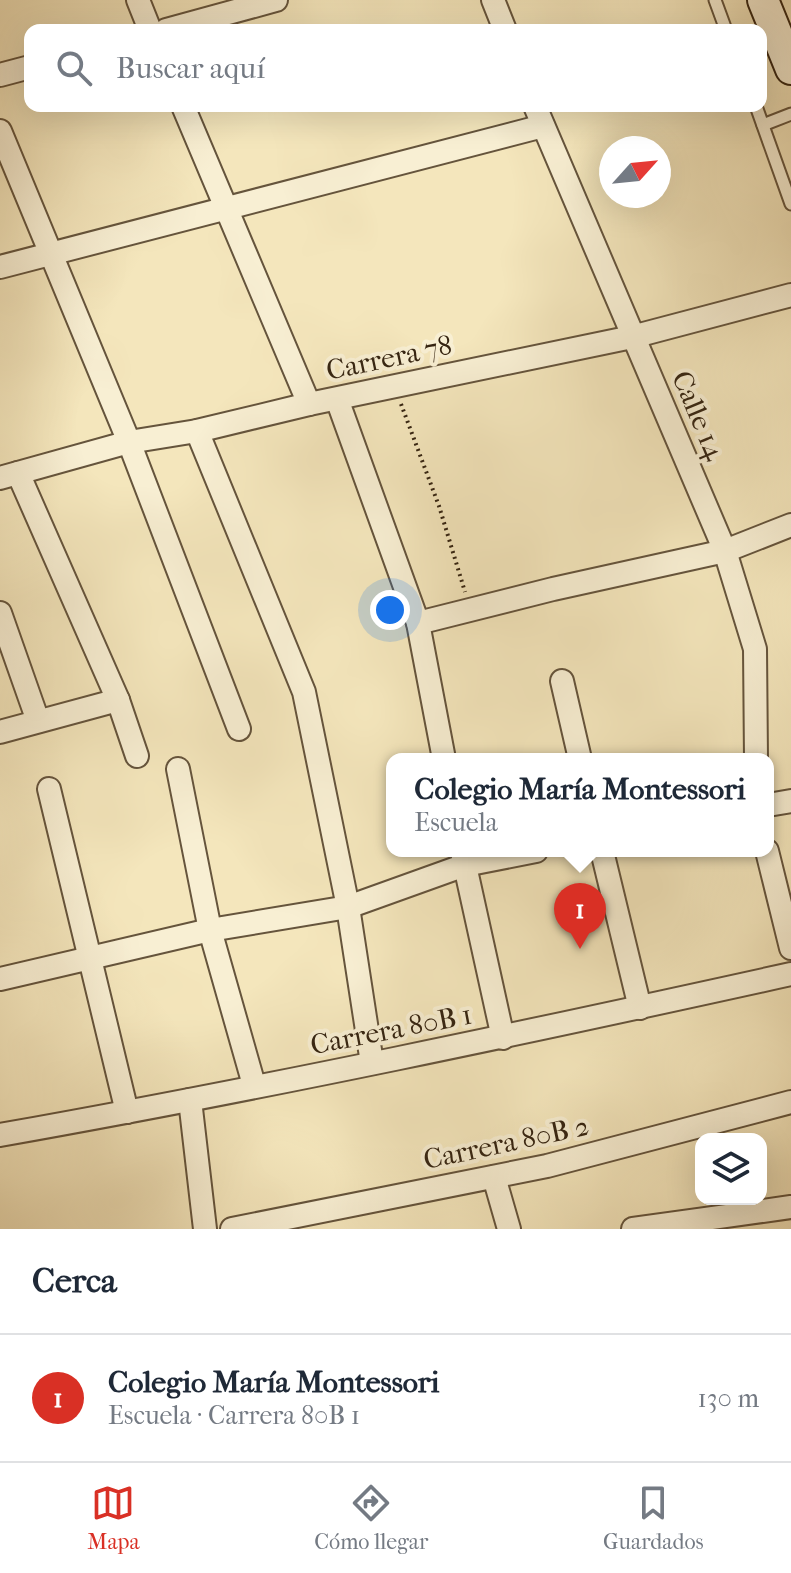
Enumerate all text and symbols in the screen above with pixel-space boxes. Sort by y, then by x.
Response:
search box [24,24,767,112]
icon: search [52,46,96,90]
text: Buscar aquí [116,51,265,86]
north arrow [599,136,671,208]
street label: Carrera 78 [323,328,455,387]
street label: Calle 14 [665,366,733,466]
your location [370,590,410,630]
popup [386,753,774,857]
text: Colegio María Montessori [414,772,746,807]
text: Escuela [414,807,498,838]
pin: 1 [554,883,606,949]
street label: Carrera 80B 1 [308,998,475,1061]
street label: Carrera 80B 2 [420,1109,592,1176]
map controls [695,1133,767,1205]
button: layers [695,1133,767,1205]
text: Cerca [32,1261,117,1301]
text: Colegio María Montessori [108,1365,439,1400]
text: 1 [53,1383,63,1414]
text: 130 m [698,1383,759,1414]
text: Escuela · Carrera 80B 1 [108,1400,360,1431]
tab: Mapa [87,1481,140,1555]
tab: Cómo llegar [314,1481,428,1555]
tab: Guardados [603,1481,704,1555]

